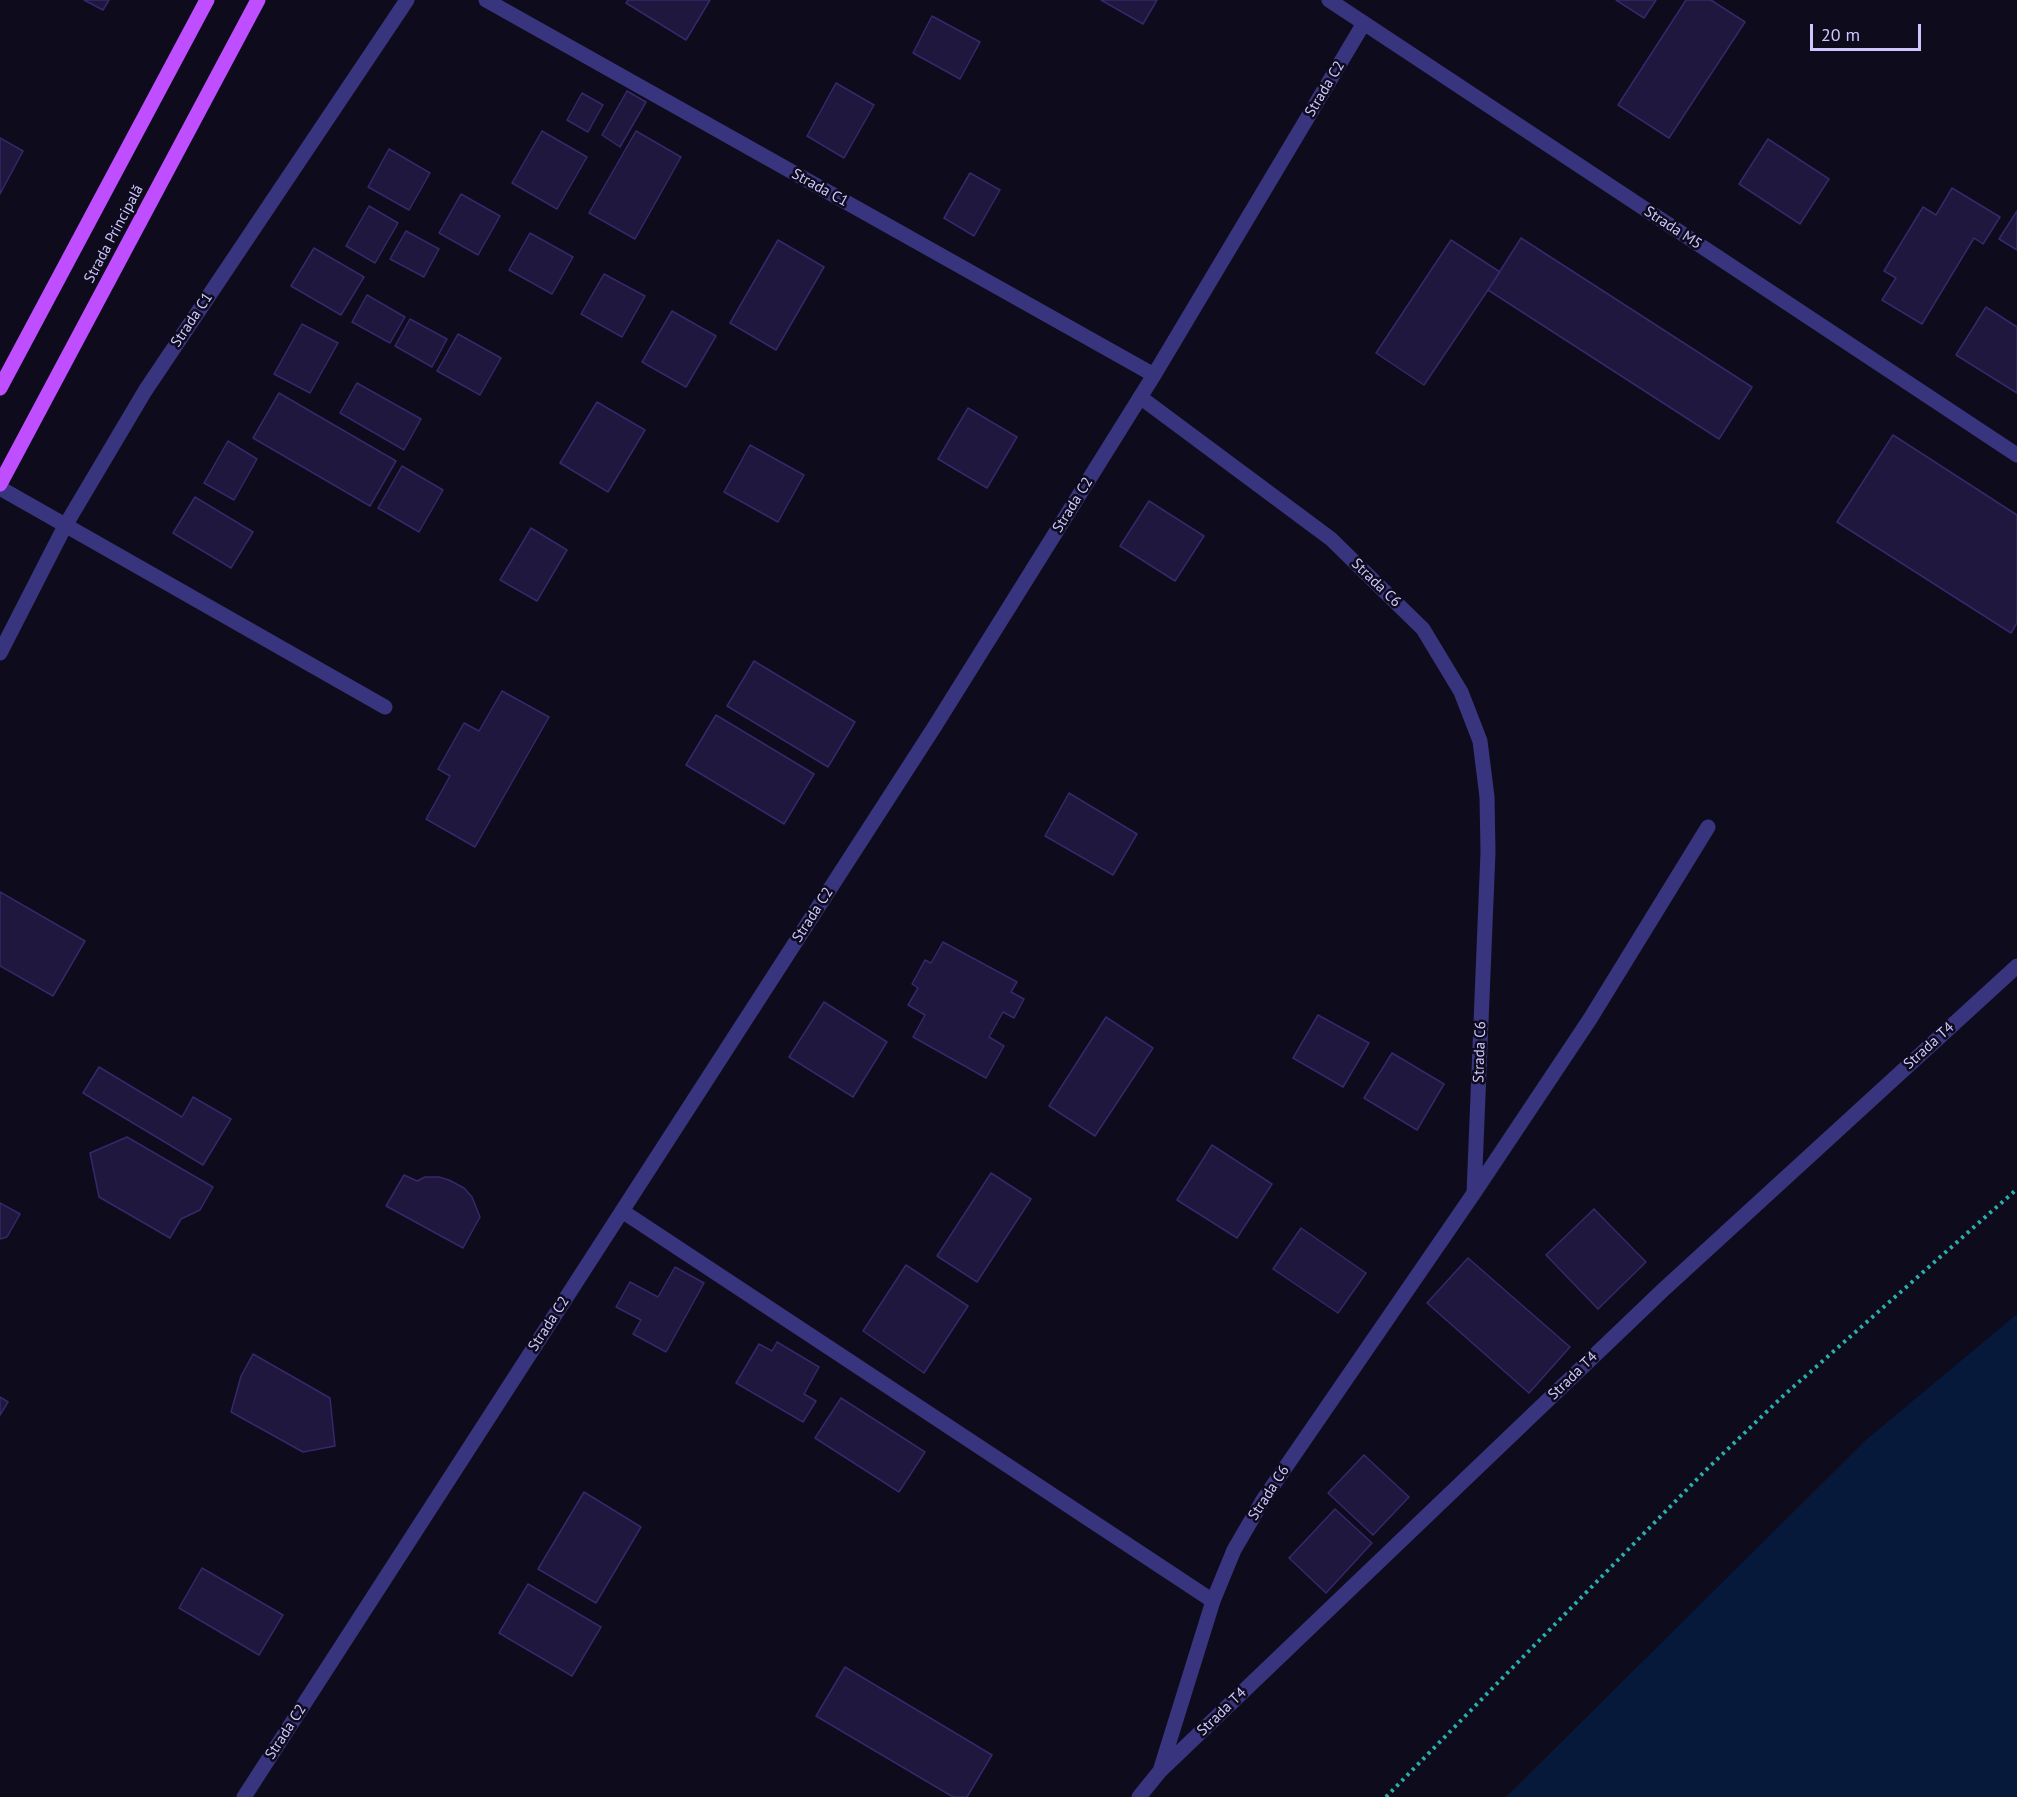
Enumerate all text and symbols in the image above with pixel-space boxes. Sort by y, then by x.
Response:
scale bar [1813,12,1924,50]
text: 20 m [1821,23,1860,46]
street label: Strada C2 [1301,58,1349,120]
street label: Strada C1 [789,165,851,211]
street label: Strada Principală [81,182,147,286]
street label: Strada M5 [1641,203,1705,253]
street label: Strada C1 [167,289,217,351]
street label: Strada C2 [1049,474,1097,536]
street label: Strada C6 [1348,555,1404,611]
street label: Strada C2 [789,884,837,946]
street label: Strada T4 [1900,1019,1958,1073]
street label: Strada C6 [1470,1021,1490,1083]
street label: Strada C2 [525,1293,573,1355]
street label: Strada T4 [1545,1348,1601,1404]
street label: Strada C6 [1245,1462,1293,1524]
street label: Strada T4 [1194,1684,1250,1740]
street label: Strada C2 [262,1701,310,1763]

